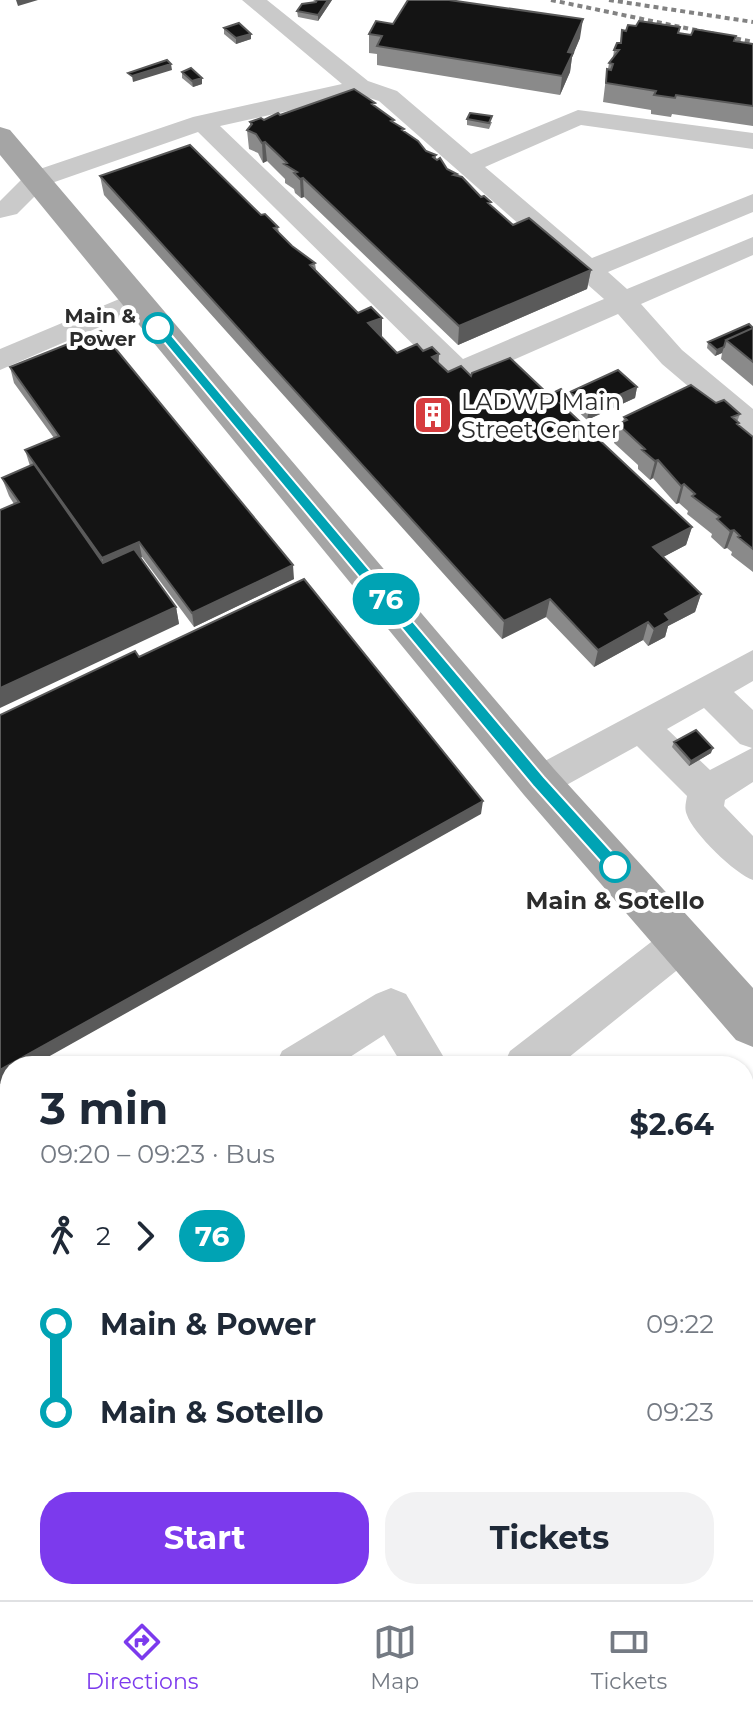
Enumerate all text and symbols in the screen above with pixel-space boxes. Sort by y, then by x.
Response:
place label: Main & Power [65,304,136,351]
marker: Main & Power [143,313,173,343]
place label: LADWP Main Street Center [461,387,621,444]
building icon: LADWP Main Street Center [412,394,454,436]
line badge: 76 [350,573,422,625]
text: 76 [369,582,403,616]
marker: Main & Sotello [600,852,630,882]
place label: Main & Sotello [526,886,704,915]
text: 3 min [40,1081,168,1135]
text: $2.64 [630,1106,714,1143]
text: 09:20 – 09:23 · Bus [40,1138,275,1170]
icon: walk [40,1214,84,1258]
icon: forward [123,1214,167,1258]
text: 76 [195,1219,229,1253]
text: 2 [96,1220,111,1252]
text: Main & Power [100,1306,316,1343]
text: 09:22 [646,1308,714,1340]
text: Main & Sotello [100,1394,324,1431]
text: 09:23 [646,1396,714,1428]
button: Start [40,1492,369,1584]
button: Tickets [385,1492,714,1584]
tab: Directions [86,1620,199,1695]
tab: Map [370,1620,419,1695]
tab: Tickets [591,1620,667,1695]

